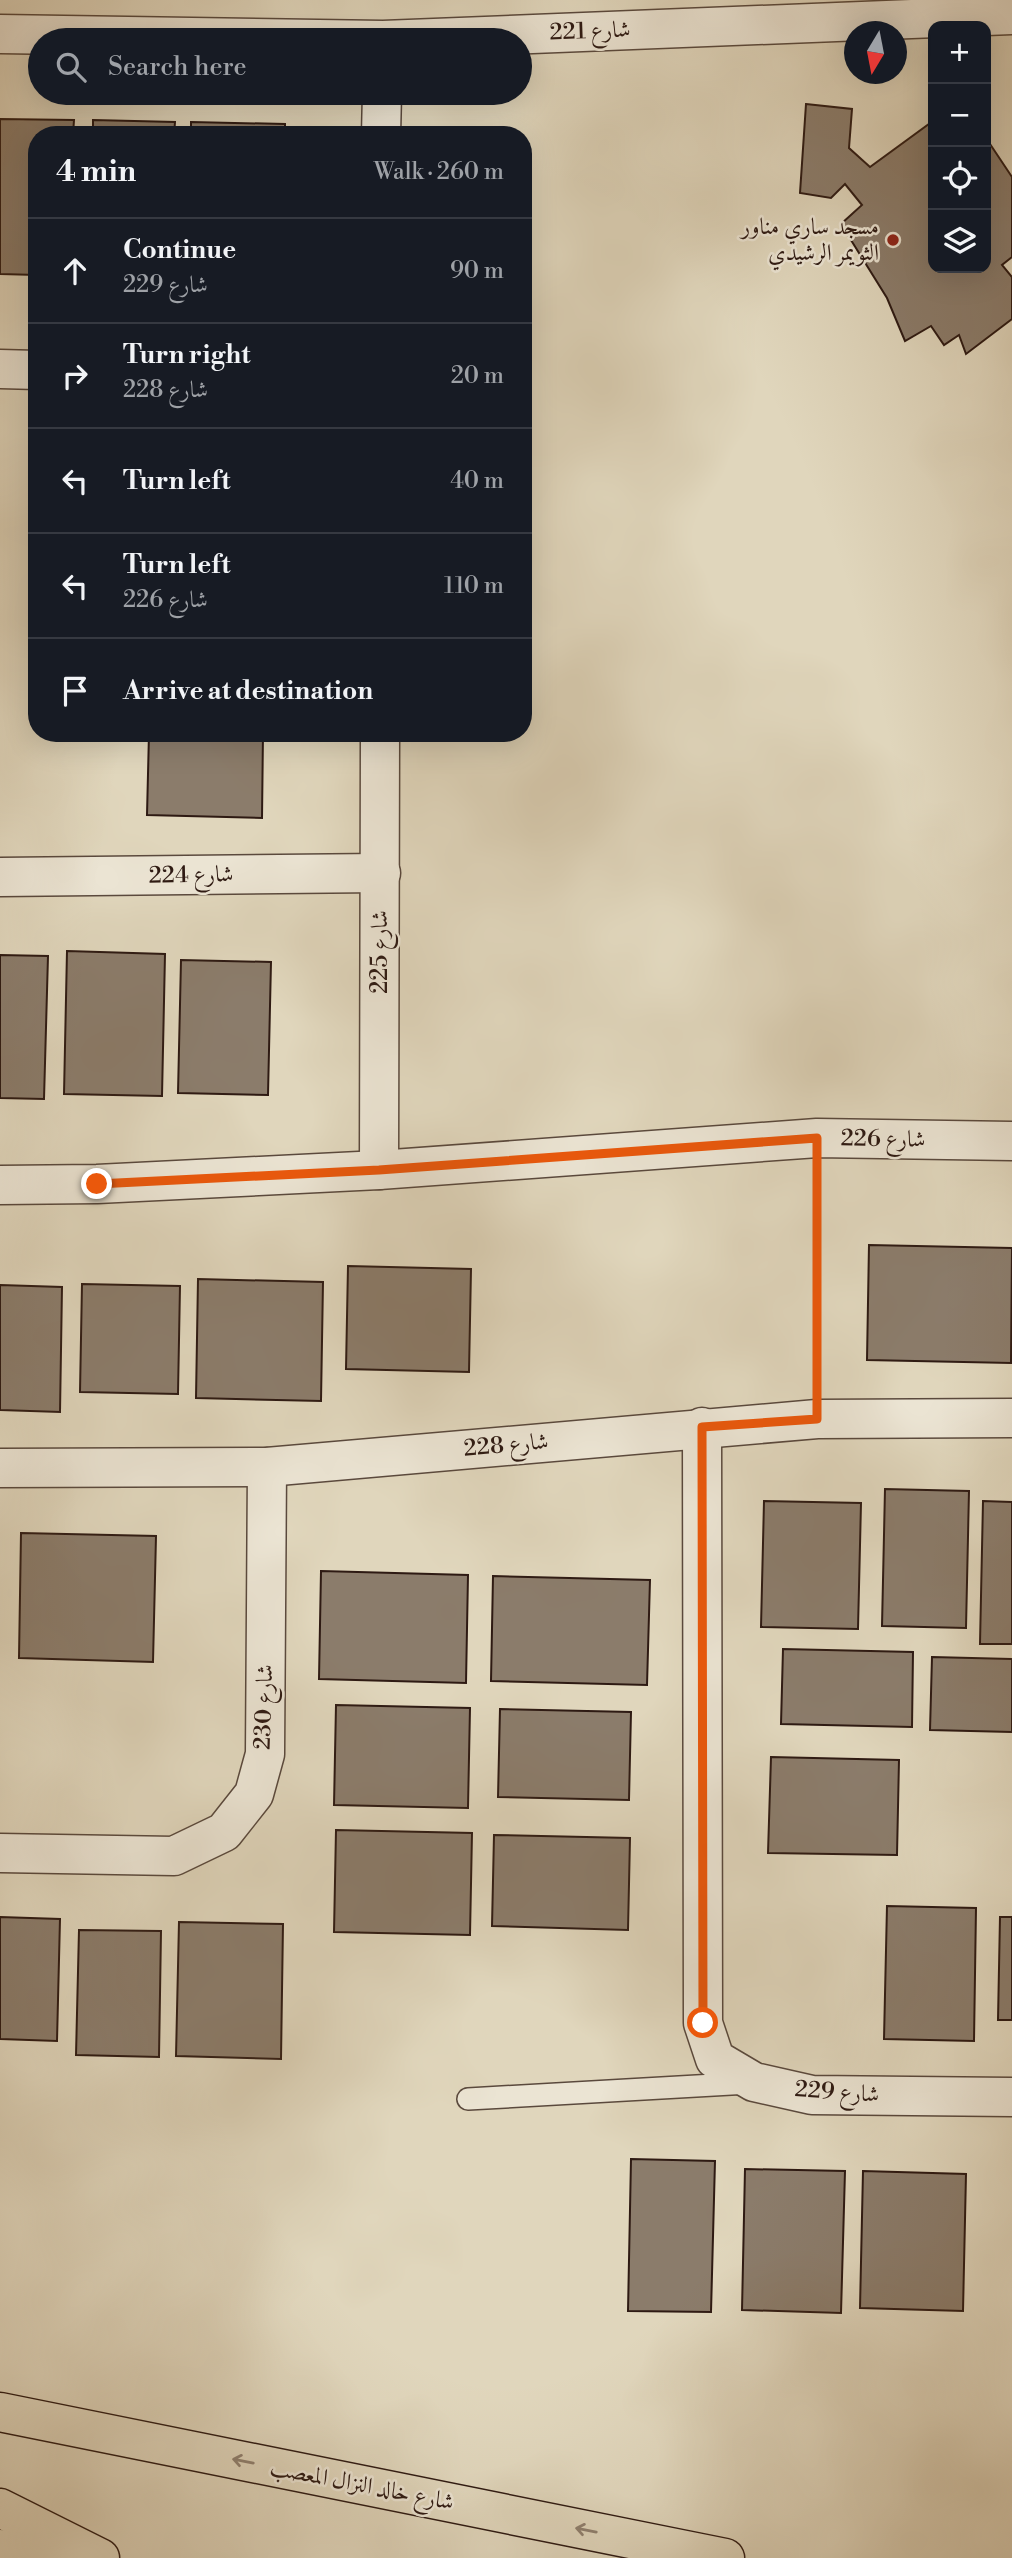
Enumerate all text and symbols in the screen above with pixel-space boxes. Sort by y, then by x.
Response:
street label: شارع 221 [549,16,631,51]
north arrow [844,21,907,84]
map controls [928,21,991,273]
button: + [928,21,991,84]
search box [28,28,532,105]
icon: search [52,48,90,86]
text: Search here [108,51,247,83]
button: − [928,84,991,147]
button: locate [928,147,991,210]
text: 4 min [56,153,136,191]
text: Walk · 260 m [374,158,504,186]
button: layers [928,210,991,273]
place label: مسجد ساري مناور الثويمر الرشيدي [739,213,879,271]
marker: مسجد ساري مناور الثويمر الرشيدي [885,232,901,248]
text: Continue [123,234,236,266]
icon: ahead [56,252,94,290]
text: 90 m [450,257,504,285]
text: شارع 229 [123,271,208,299]
text: Turn right [123,339,251,371]
icon: right [56,357,94,395]
text: 20 m [451,362,504,390]
text: شارع 228 [123,376,208,404]
icon: left [56,462,94,500]
text: Turn left [123,465,231,497]
text: 40 m [450,467,504,495]
text: Turn left [123,549,231,581]
icon: left [56,567,94,605]
text: 110 m [444,572,504,600]
text: شارع 226 [123,586,208,614]
icon: arrive [56,672,94,710]
text: Arrive at destination [123,675,373,707]
street label: شارع 224 [148,860,234,895]
street label: شارع 225 [366,910,399,994]
street label: شارع 226 [840,1124,926,1159]
route end [81,1168,112,1199]
street label: شارع 228 [462,1427,550,1468]
street label: شارع 230 [249,1664,284,1751]
route start [687,2007,718,2038]
street label: شارع 229 [793,2075,880,2114]
street label: شارع خالد النزال المعصب [267,2453,456,2521]
one-way arrow [232,2454,255,2468]
one-way arrow [575,2523,598,2536]

